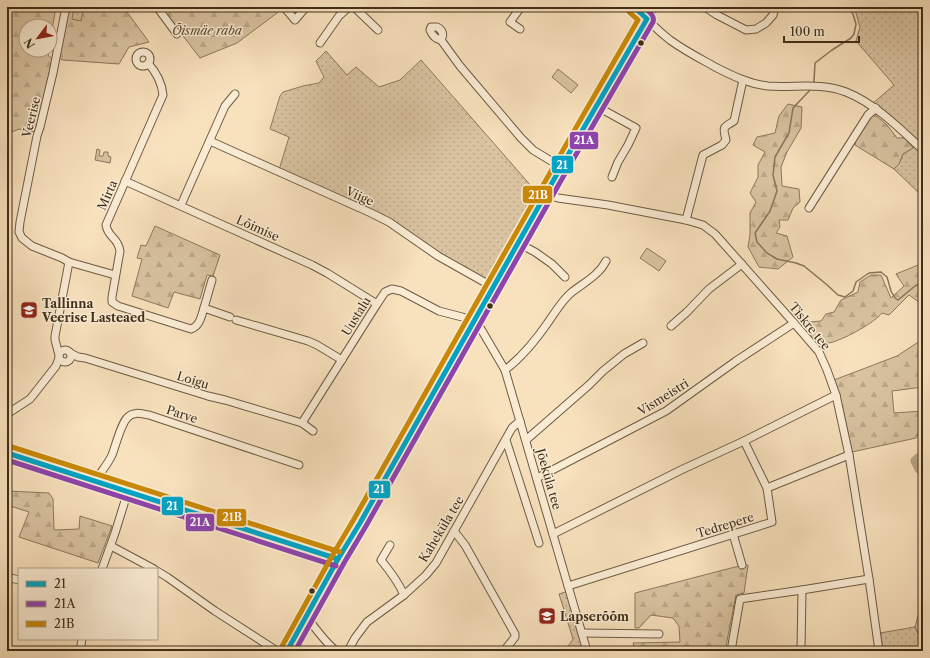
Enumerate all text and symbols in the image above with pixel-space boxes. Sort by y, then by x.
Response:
north arrow [18,18,58,58]
scale bar [784,18,859,44]
park label: Õismäe raba [172,23,242,38]
text: 100 m [790,24,825,39]
text: N [21,35,38,51]
unlabelled marker [636,38,646,48]
street label: Veerise [18,95,43,140]
line badge: 21A [569,131,599,150]
text: 21A [574,133,595,147]
line badge: 21 [551,155,574,174]
text: 21 [556,158,568,172]
street label: Mirta [94,177,121,212]
street label: Viige [343,183,377,209]
line badge: 21B [522,185,553,204]
text: 21B [528,188,548,202]
street label: Lõimise [234,212,282,244]
street label: Uustalu [338,293,374,338]
place label: Tallinna Veerise Lasteaed [41,296,145,325]
street label: Tiskre tee [786,299,834,353]
school or university icon: Tallinna Veerise Lasteaed [19,300,39,320]
unlabelled marker [485,301,495,311]
street label: Loigu [175,368,211,392]
street label: Vismeistri [634,375,692,419]
street label: Parve [164,402,200,426]
street label: Jõeküla tee [533,445,565,512]
line badge: 21 [368,480,391,499]
text: 21 [373,482,385,496]
street label: Kaheküla tee [415,493,467,565]
line badge: 21 [161,496,184,516]
text: 21 [166,499,178,513]
line badge: 21B [216,508,247,527]
street label: Tedrepere [694,509,756,541]
text: 21B [222,510,242,524]
line badge: 21A [185,513,215,532]
text: 21A [190,515,211,529]
legend [18,568,158,640]
text: 21 [54,576,66,591]
unlabelled marker [307,586,317,596]
text: 21A [54,596,76,611]
school or university icon: Lapserõõm [537,606,557,626]
place label: Lapserõõm [560,609,629,624]
text: 21B [54,616,74,631]

